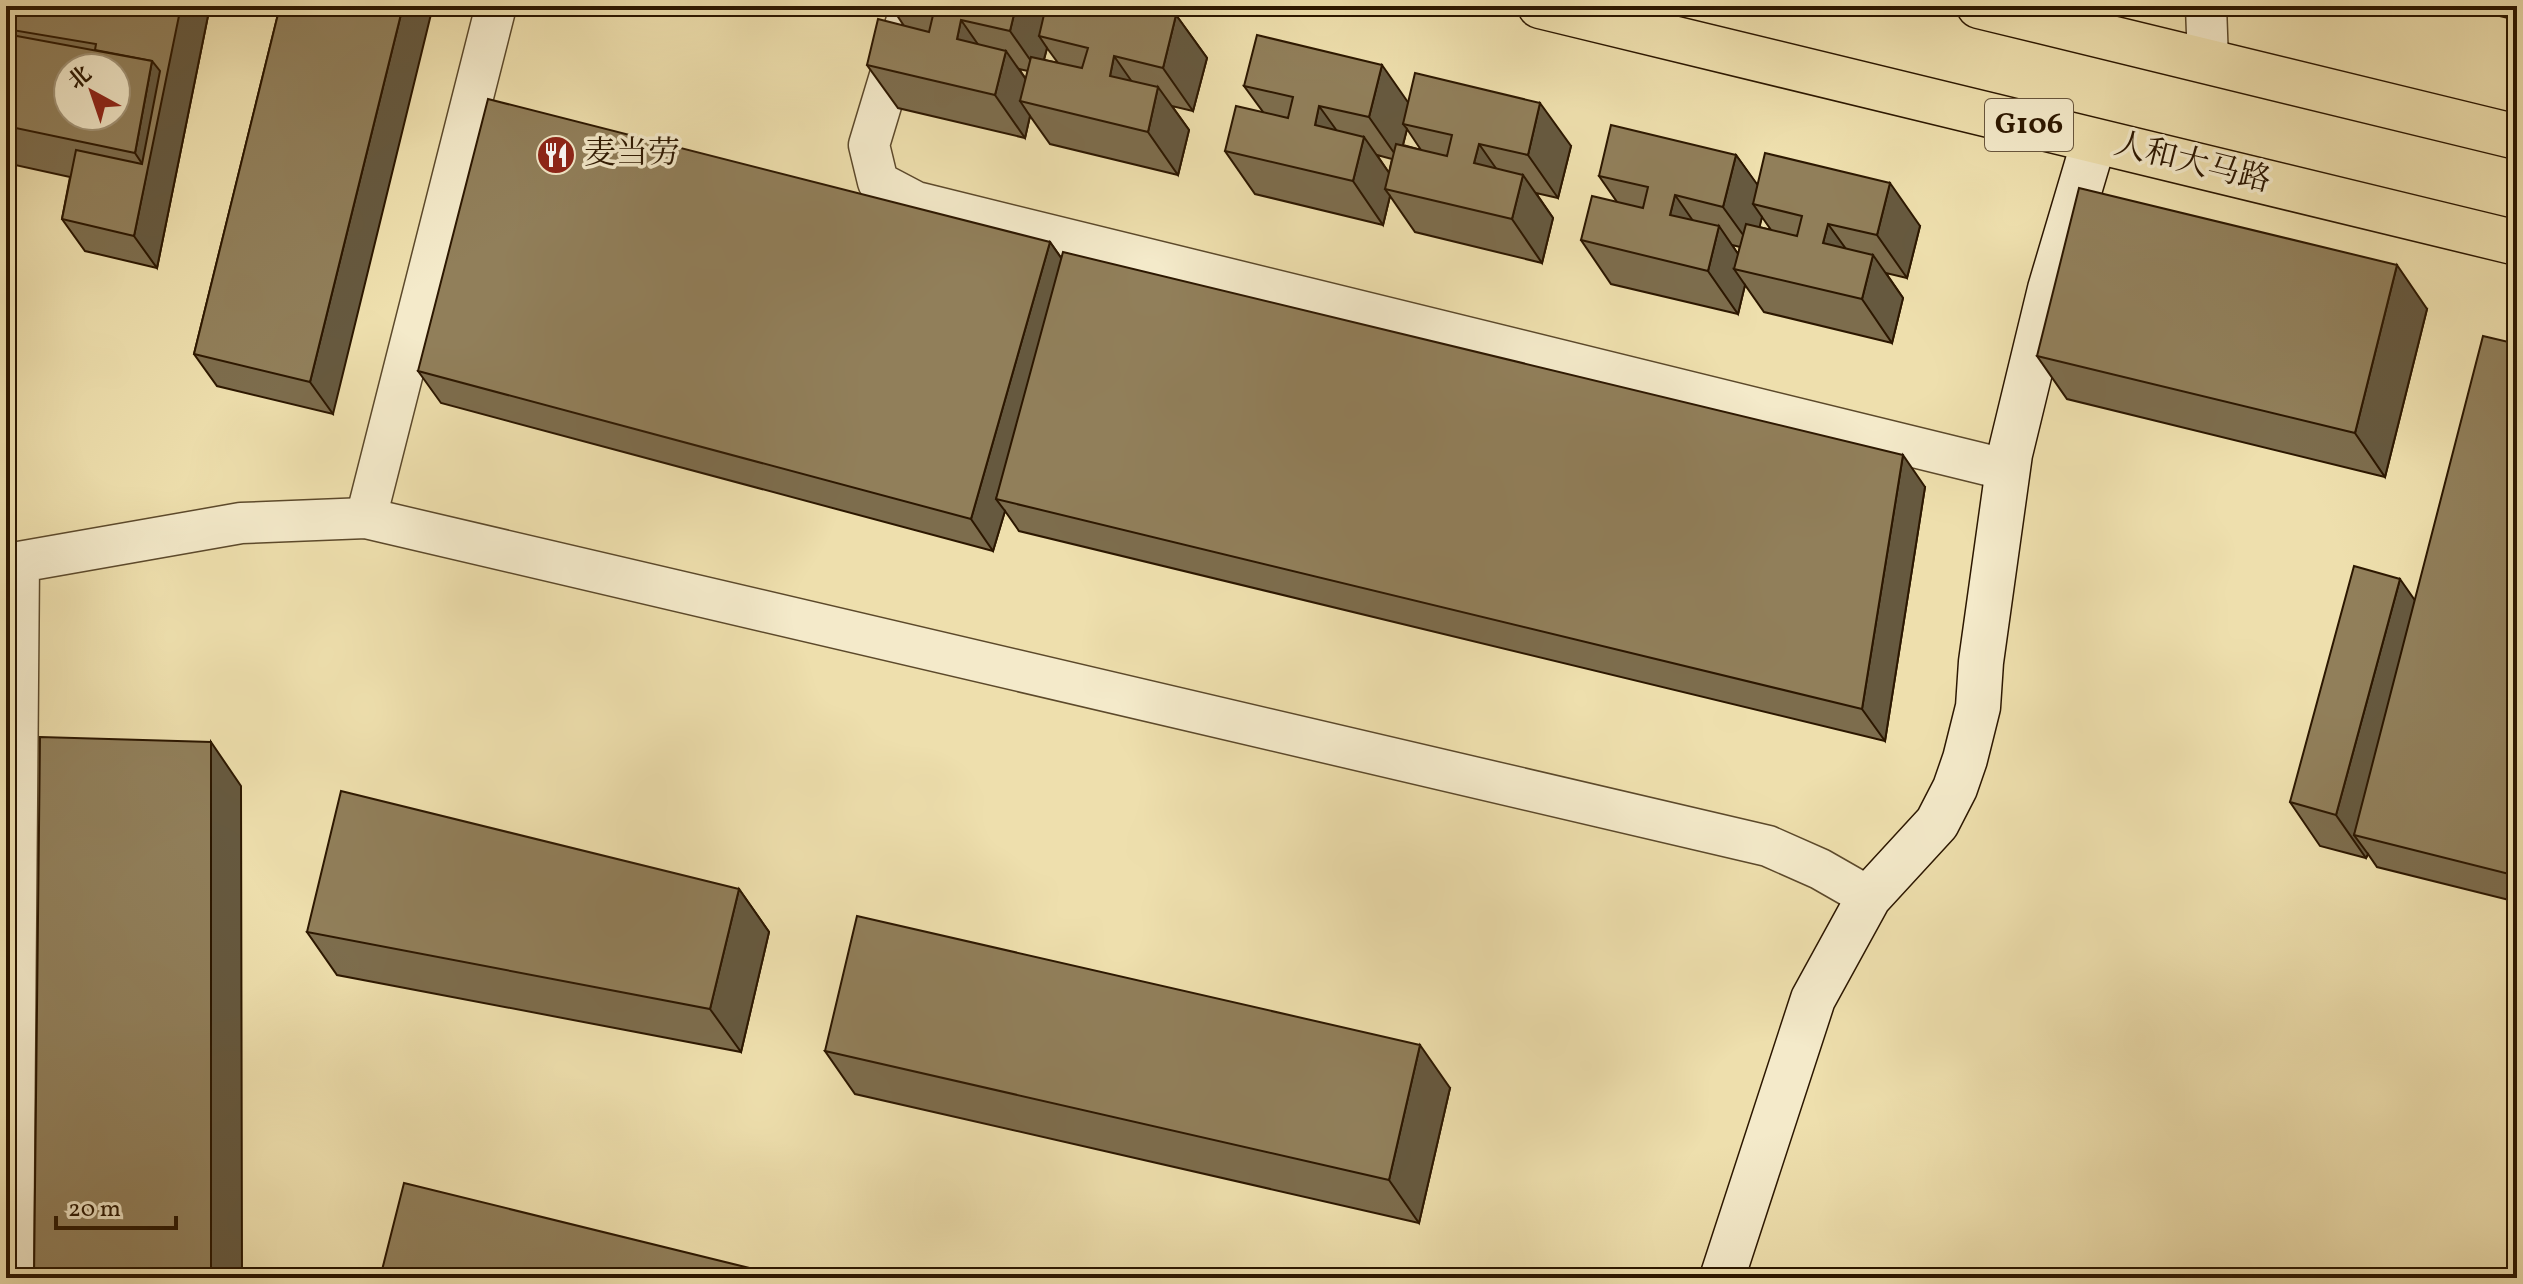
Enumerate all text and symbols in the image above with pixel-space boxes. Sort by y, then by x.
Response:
north arrow [52,52,132,132]
text: 北 [62,60,99,98]
road number: G106 [1985,99,2073,151]
street label: 人和大马路 [2109,123,2275,205]
place label: 麦当劳 [584,133,680,177]
restaurant icon: 麦当劳 [535,134,577,176]
scale bar [56,1180,176,1230]
text: 20 m [68,1193,121,1227]

